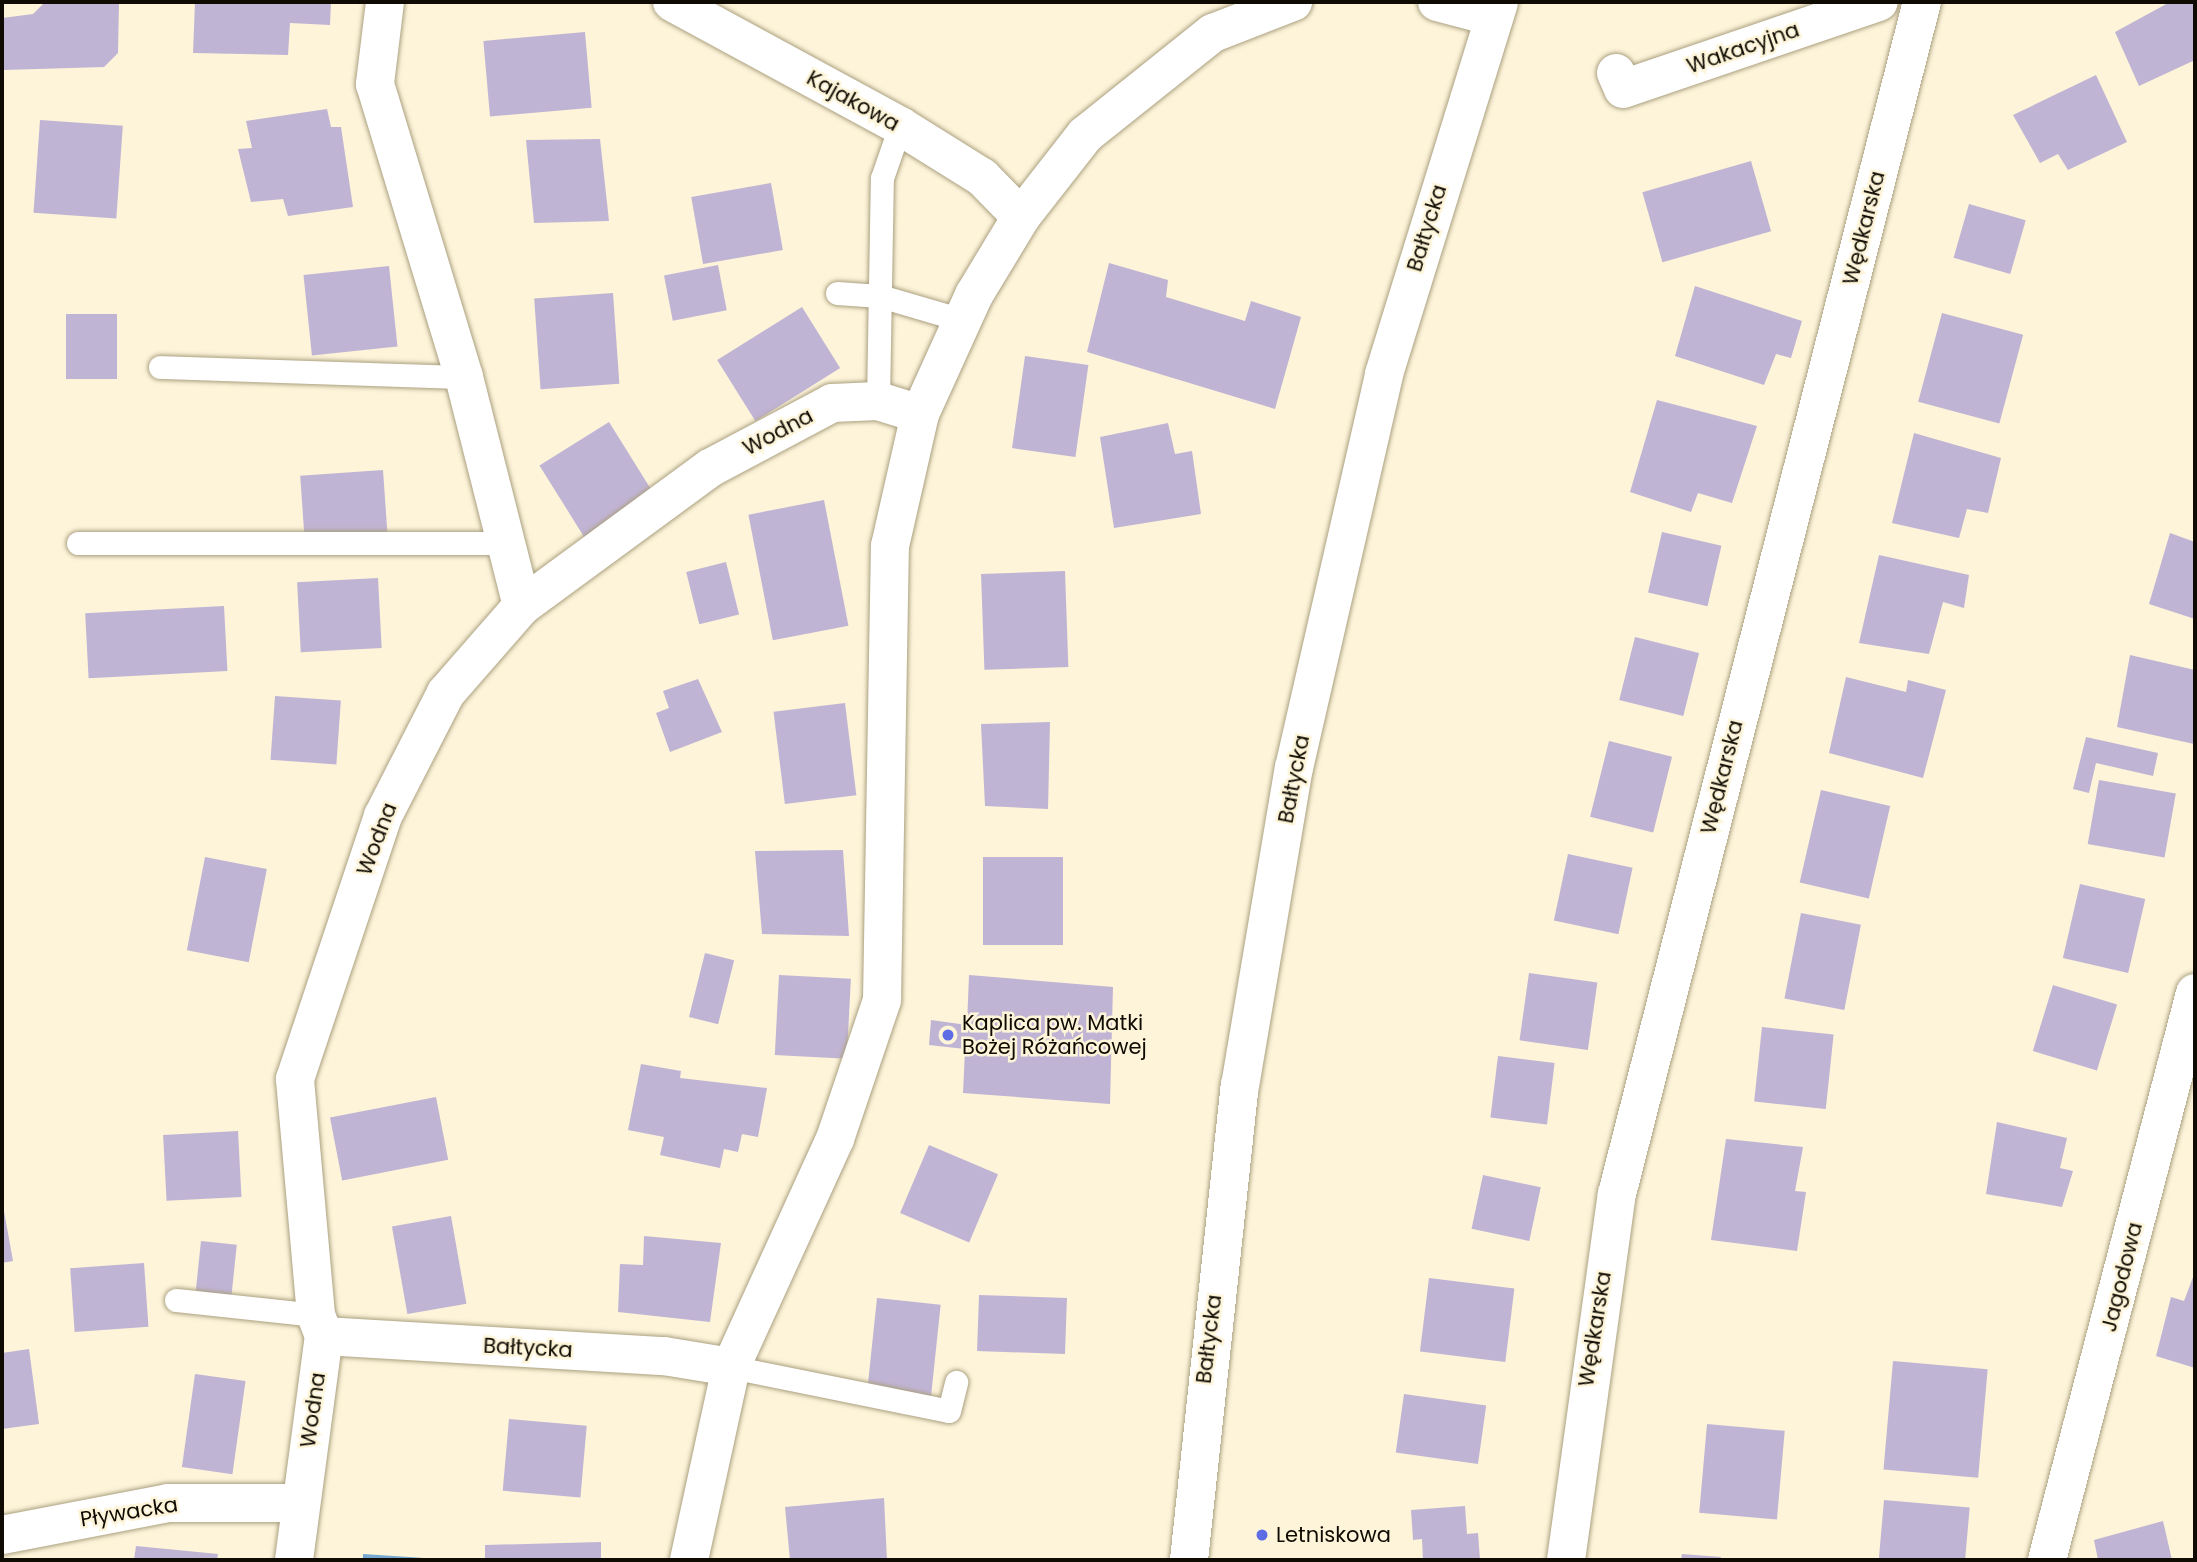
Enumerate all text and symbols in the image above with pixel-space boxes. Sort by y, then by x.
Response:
street label: Wakacyjna [1684,17,1802,79]
street label: Kajakowa [802,65,904,137]
street label: Wędkarska [1838,168,1890,288]
street label: Bałtycka [1402,181,1452,275]
street label: Wodna [739,403,817,461]
street label: Wędkarska [1696,717,1748,837]
street label: Bałtycka [1273,733,1315,825]
street label: Wodna [352,799,402,879]
place label: Kaplica pw. Matki Bożej Różańcowej [962,1010,1147,1060]
marker: Kaplica pw. Matki Bożej Różańcowej [940,1027,956,1043]
street label: Jagodowa [2096,1220,2148,1334]
street label: Wędkarska [1573,1269,1617,1389]
street label: Bałtycka [1191,1293,1227,1385]
street label: Bałtycka [483,1333,573,1363]
street label: Wodna [295,1371,331,1449]
street label: Pływacka [78,1492,180,1532]
place label: Letniskowa [1276,1522,1391,1548]
marker: Letniskowa [1254,1527,1270,1543]

